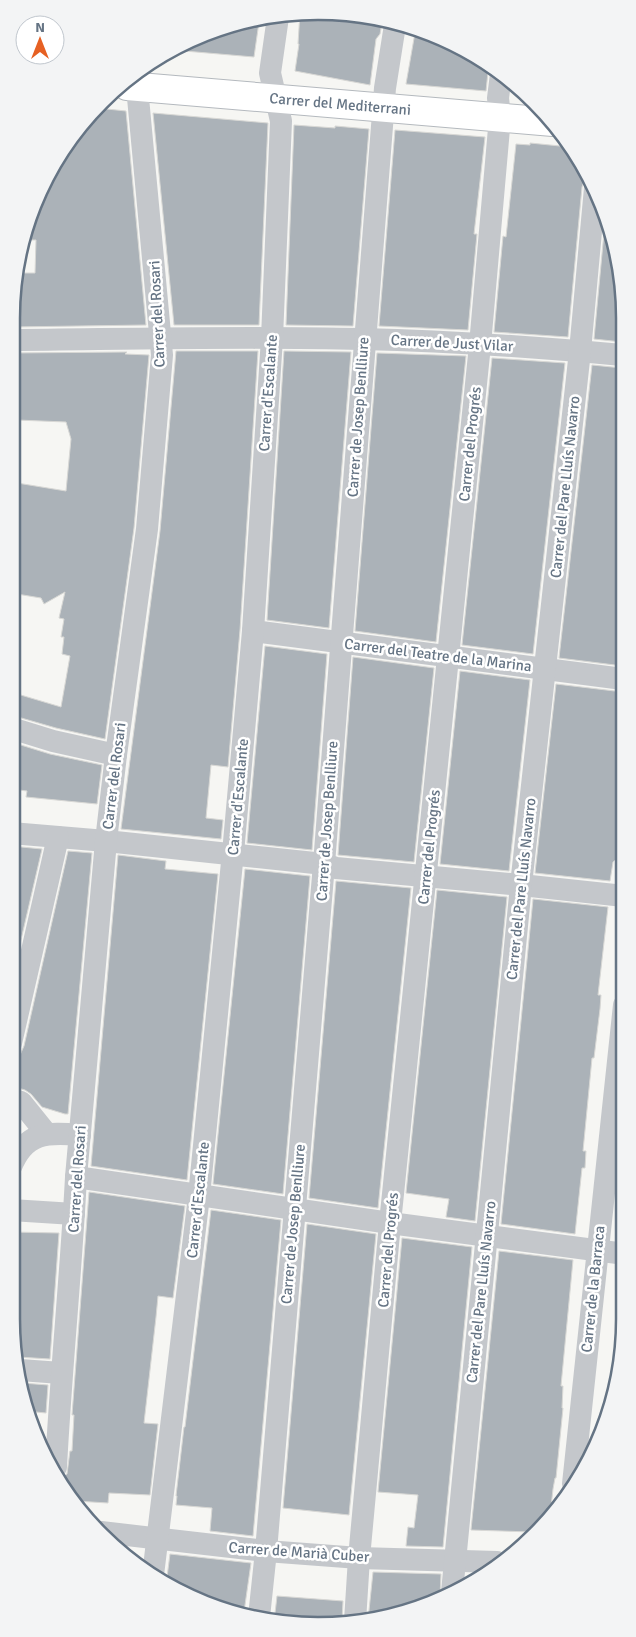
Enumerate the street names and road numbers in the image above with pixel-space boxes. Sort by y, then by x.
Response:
street label: Carrer del Mediterrani [269,89,412,119]
street label: Carrer del Rosari [145,260,169,368]
street label: Carrer de Just Vilar [390,331,514,355]
street label: Carrer d'Escalante [255,334,281,452]
street label: Carrer de Josep Benlliure [343,336,373,498]
street label: Carrer del Progrés [455,385,485,502]
street label: Carrer del Pare Lluís Navarro [546,395,584,579]
street label: Carrer del Teatre de la Marina [343,635,533,675]
street label: Carrer del Rosari [99,722,129,830]
street label: Carrer d'Escalante [224,738,252,856]
street label: Carrer de Josep Benlliure [312,740,342,902]
street label: Carrer del Progrés [414,788,444,905]
street label: Carrer del Pare Lluís Navarro [502,797,540,981]
street label: Carrer del Rosari [64,1125,90,1233]
street label: Carrer d'Escalante [183,1141,213,1259]
street label: Carrer de Josep Benlliure [277,1143,309,1305]
street label: Carrer del Progrés [374,1191,402,1308]
street label: Carrer del Pare Lluís Navarro [462,1200,500,1384]
street label: Carrer de la Barraca [577,1225,609,1353]
street label: Carrer de Marià Cuber [228,1538,370,1566]

